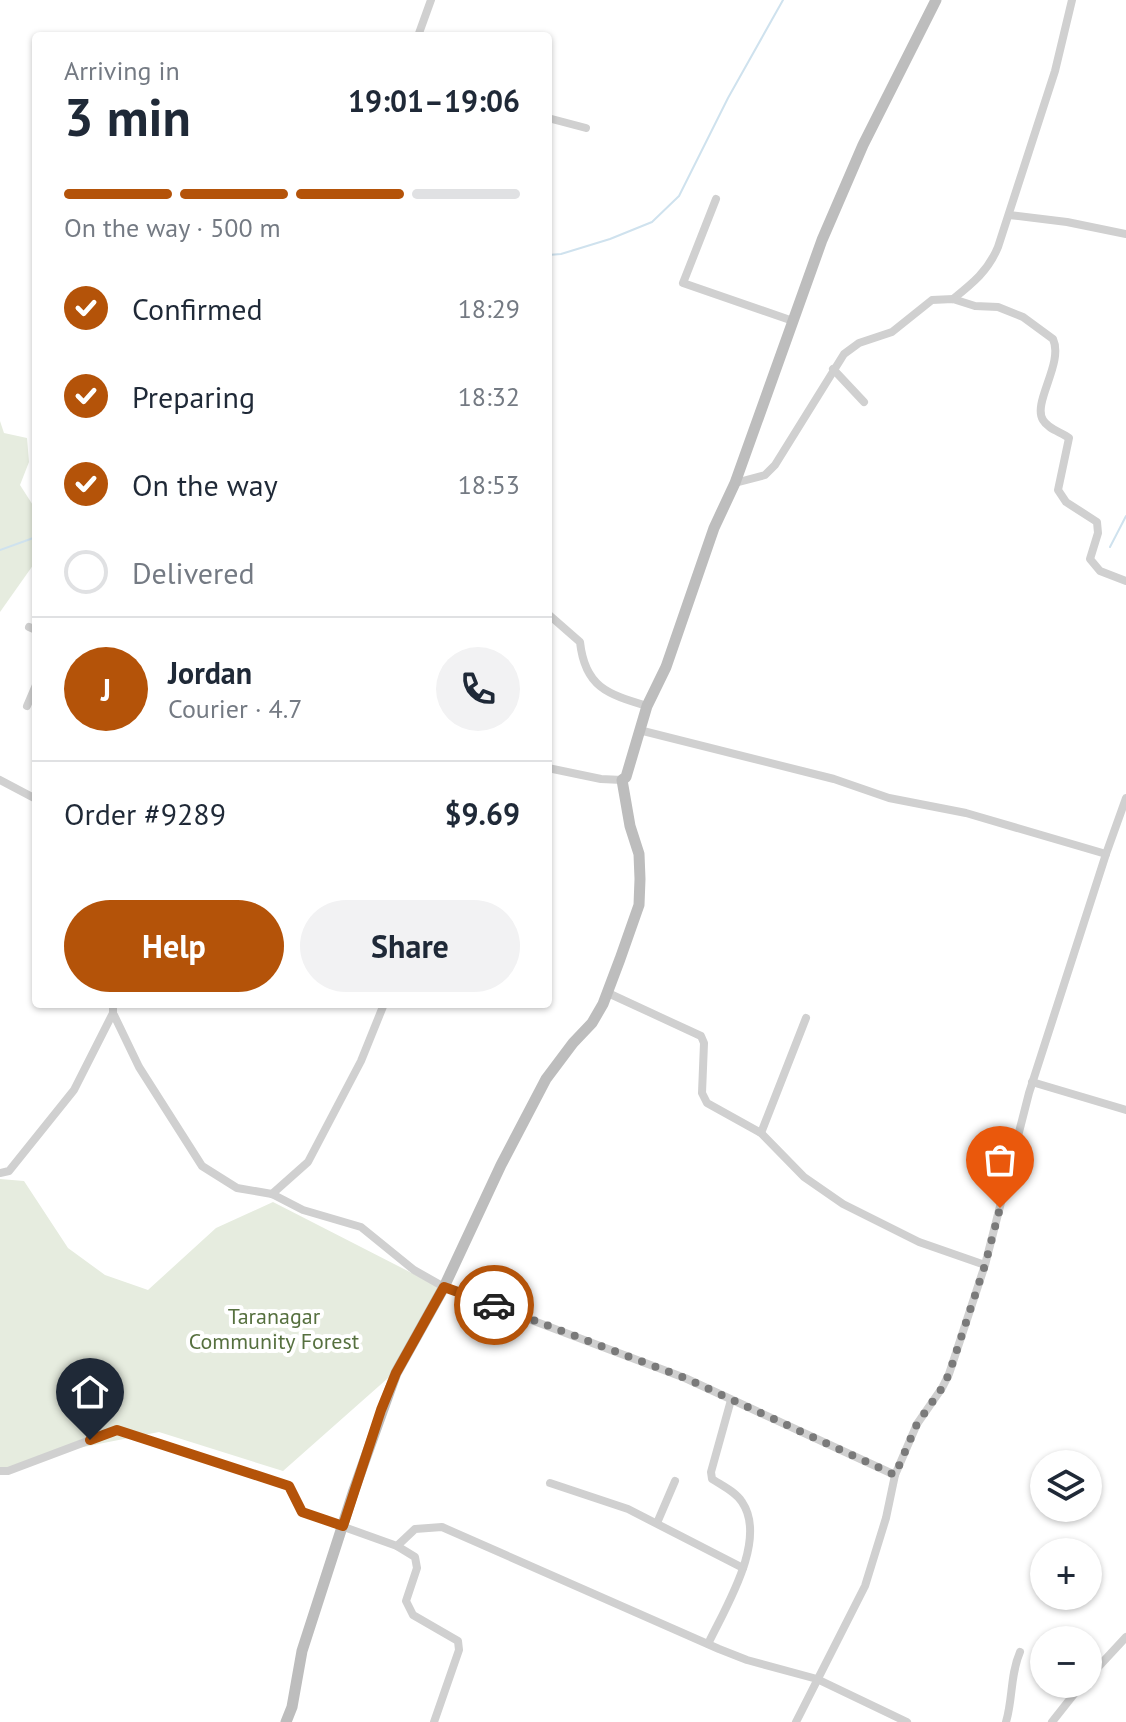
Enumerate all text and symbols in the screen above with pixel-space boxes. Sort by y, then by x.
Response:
text: Arriving in [64,54,180,87]
text: 19:01–19:06 [348,81,520,120]
text: 3 min [64,83,191,150]
text: On the way · 500 m [64,211,281,244]
icon: check [64,286,108,330]
text: Confirmed [132,289,263,328]
text: 18:29 [458,292,520,325]
icon: check [64,374,108,418]
text: Preparing [132,377,255,416]
text: 18:32 [458,380,520,413]
icon: check [64,462,108,506]
text: On the way [132,465,278,504]
text: 18:53 [458,468,520,501]
text: Delivered [132,553,255,592]
button: phone [436,647,520,731]
text: Jordan [168,653,252,692]
text: J [101,670,111,709]
text: Courier · 4.7 [168,692,302,725]
text: Order #9289 [64,794,226,833]
text: $9.69 [445,794,520,833]
button: Help [64,900,284,992]
button: Share [300,900,520,992]
pin [966,1126,1034,1208]
icon: bag [978,1138,1022,1182]
courier [454,1265,534,1345]
icon: car [472,1283,516,1327]
park label: Taranagar Community Forest [189,1302,360,1355]
pin [56,1358,124,1440]
icon: home [68,1370,112,1414]
map controls [1030,1450,1102,1698]
button: layers [1030,1450,1102,1522]
button: + [1030,1538,1102,1610]
button: − [1030,1626,1102,1698]

